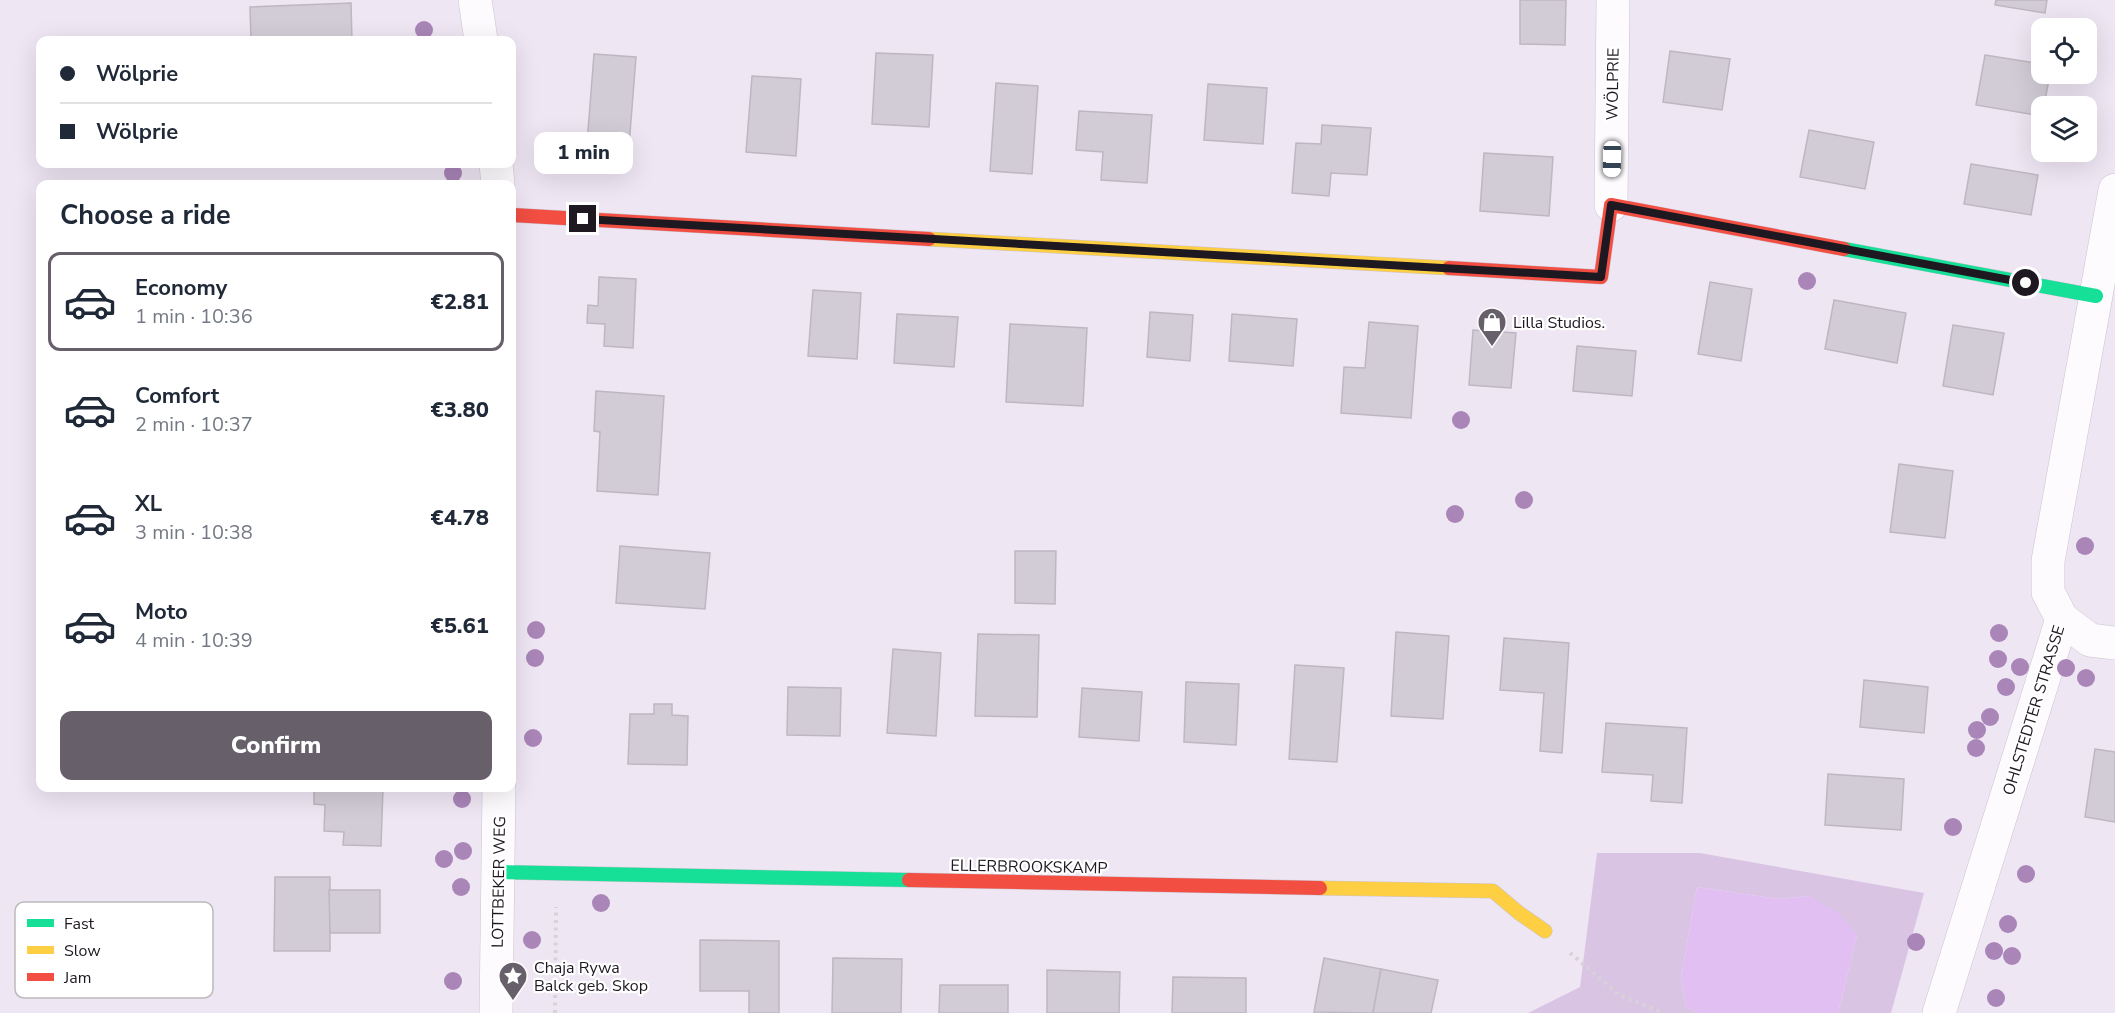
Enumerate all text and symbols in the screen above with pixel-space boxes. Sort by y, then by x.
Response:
map controls [2031,18,2097,162]
button: locate [2031,18,2097,84]
street label: WÖLPRIE [1601,48,1625,120]
text: Wölprie [96,59,178,89]
button: layers [2031,96,2097,162]
text: Wölprie [96,117,178,147]
callout: 1 min [534,132,632,174]
text: 1 min [557,139,610,166]
car [1603,141,1621,177]
text: Choose a ride [60,197,231,234]
route end [569,205,596,232]
route start [2012,269,2039,296]
text: Economy [135,273,227,303]
icon: car [63,275,117,329]
text: €2.81 [430,287,489,317]
text: 1 min · 10:36 [135,303,253,330]
shop icon: Lilla Studios. [1476,306,1508,348]
place label: Lilla Studios. [1513,312,1605,334]
text: Comfort [135,381,219,411]
icon: car [63,383,117,437]
text: €3.80 [430,395,489,425]
text: 2 min · 10:37 [135,411,253,438]
text: XL [135,489,162,519]
icon: car [63,491,117,545]
text: €4.78 [430,503,489,533]
text: 3 min · 10:38 [135,519,253,546]
text: Moto [135,597,188,627]
icon: car [63,599,117,653]
text: €5.61 [430,611,489,641]
street label: OHLSTEDTER STRASSE [1998,623,2070,798]
text: 4 min · 10:39 [135,627,253,654]
button: Confirm [60,711,492,780]
street label: LOTTBEKER WEG [487,816,511,948]
street label: ELLERBROOKSKAMP [950,855,1108,879]
legend [15,902,213,998]
text: Fast [64,913,95,935]
text: Slow [64,940,101,962]
place label: Chaja Rywa Balck geb. Skop [534,957,648,997]
place icon: Chaja Rywa Balck geb. Skop [497,960,529,1002]
text: Jam [63,967,91,989]

